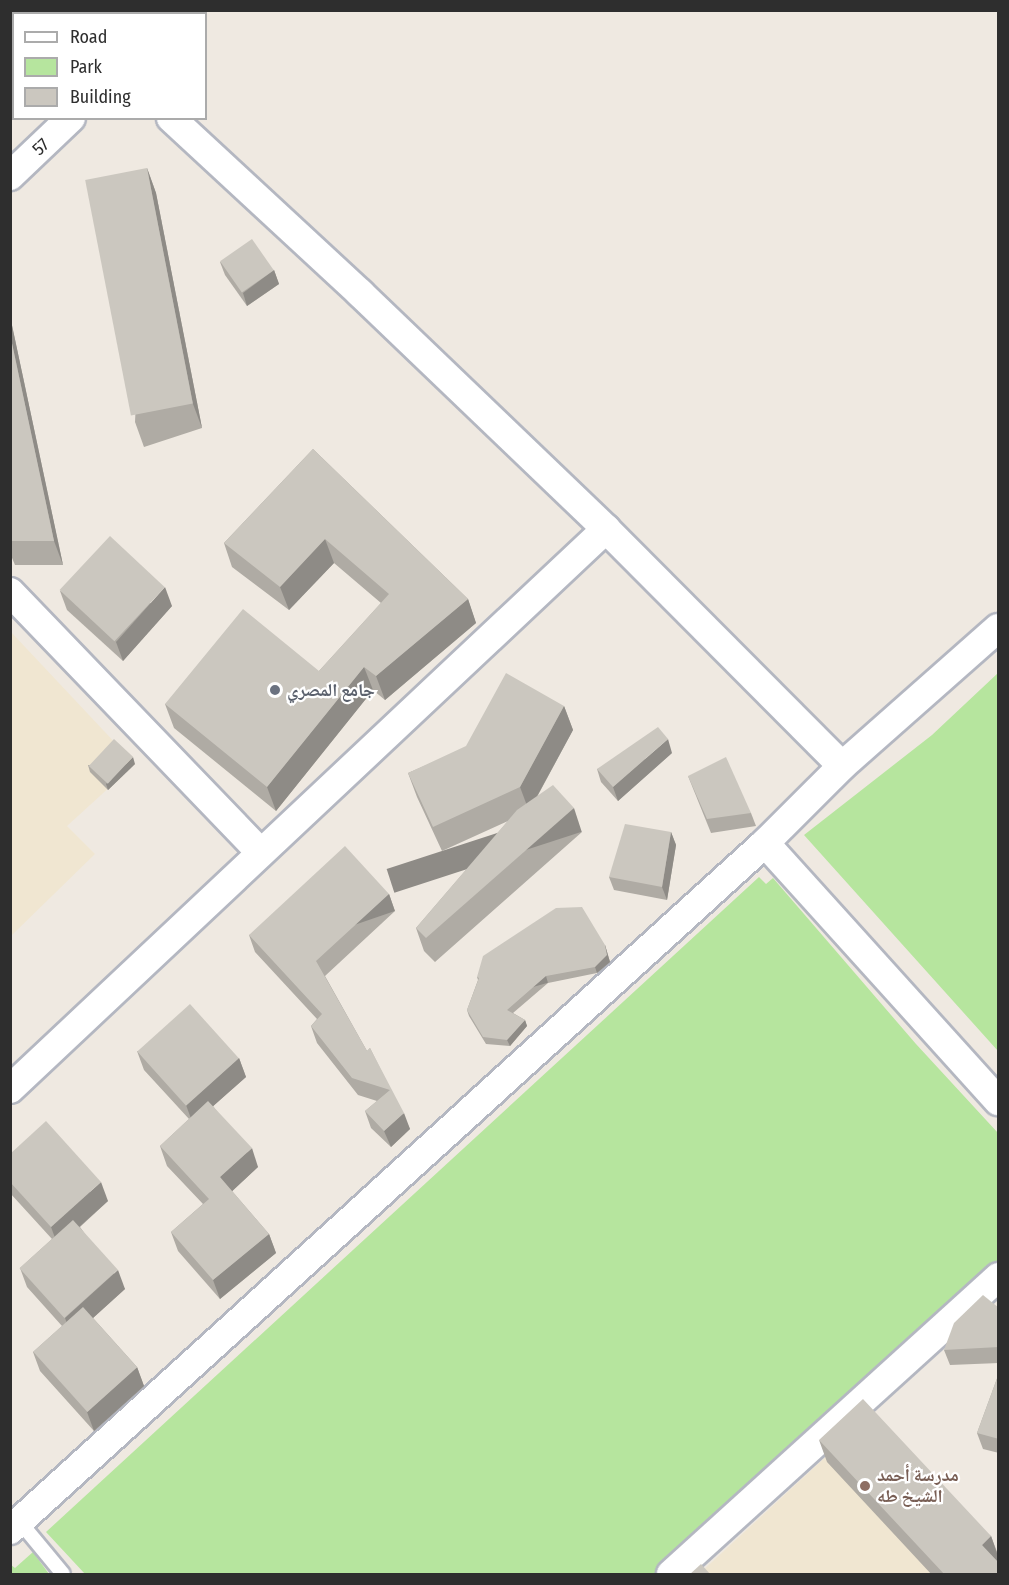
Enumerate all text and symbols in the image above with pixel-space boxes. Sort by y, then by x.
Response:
legend [12,12,207,120]
text: Road [70,26,107,48]
text: Park [70,56,102,78]
text: Building [70,86,131,108]
street label: 57 [28,134,54,160]
place label: جامع المصري [287,679,375,701]
marker: جامع المصري [268,683,282,697]
place label: مدرسة أحمد الشيخ طه [877,1465,959,1508]
marker: مدرسة أحمد الشيخ طه [858,1479,872,1493]

